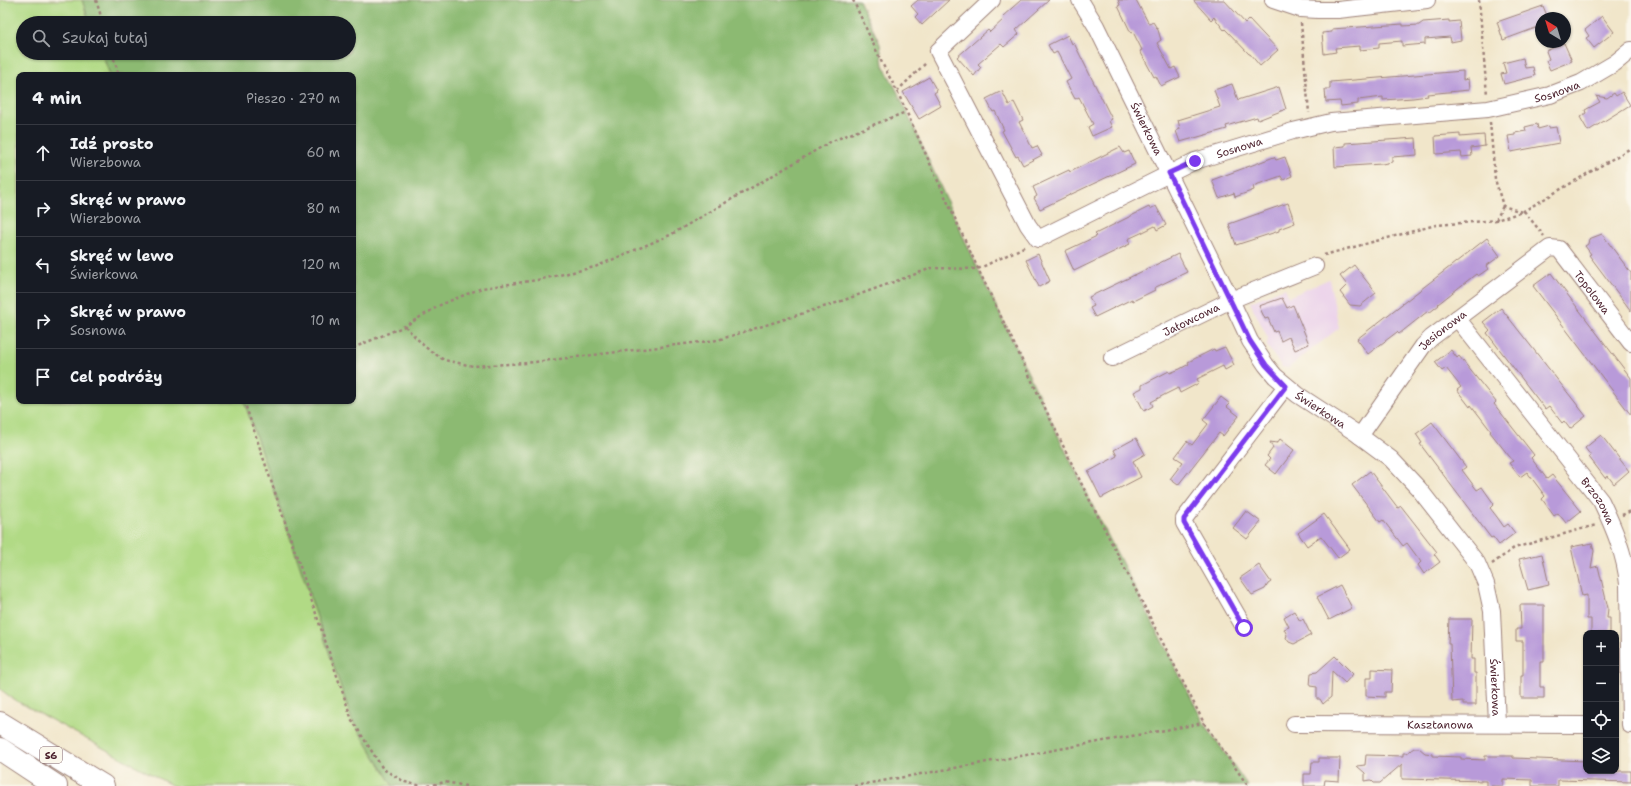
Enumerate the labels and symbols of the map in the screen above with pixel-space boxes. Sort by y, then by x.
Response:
north arrow [1535,12,1571,48]
street label: Sosnowa [1533,77,1582,106]
street label: Świerkowa [1127,99,1166,158]
street label: Sosnowa [1214,133,1264,162]
route end [1186,152,1204,170]
street label: Topolowa [1571,268,1614,317]
street label: Jałowcowa [1160,299,1222,340]
street label: Jesionowa [1415,306,1469,353]
street label: Świerkowa [1292,387,1349,432]
street label: Brzozowa [1578,474,1618,527]
route start [1235,619,1253,637]
street label: Świerkowa [1487,658,1504,717]
street label: Kasztanowa [1407,717,1473,732]
road number: S6 [40,747,62,763]

